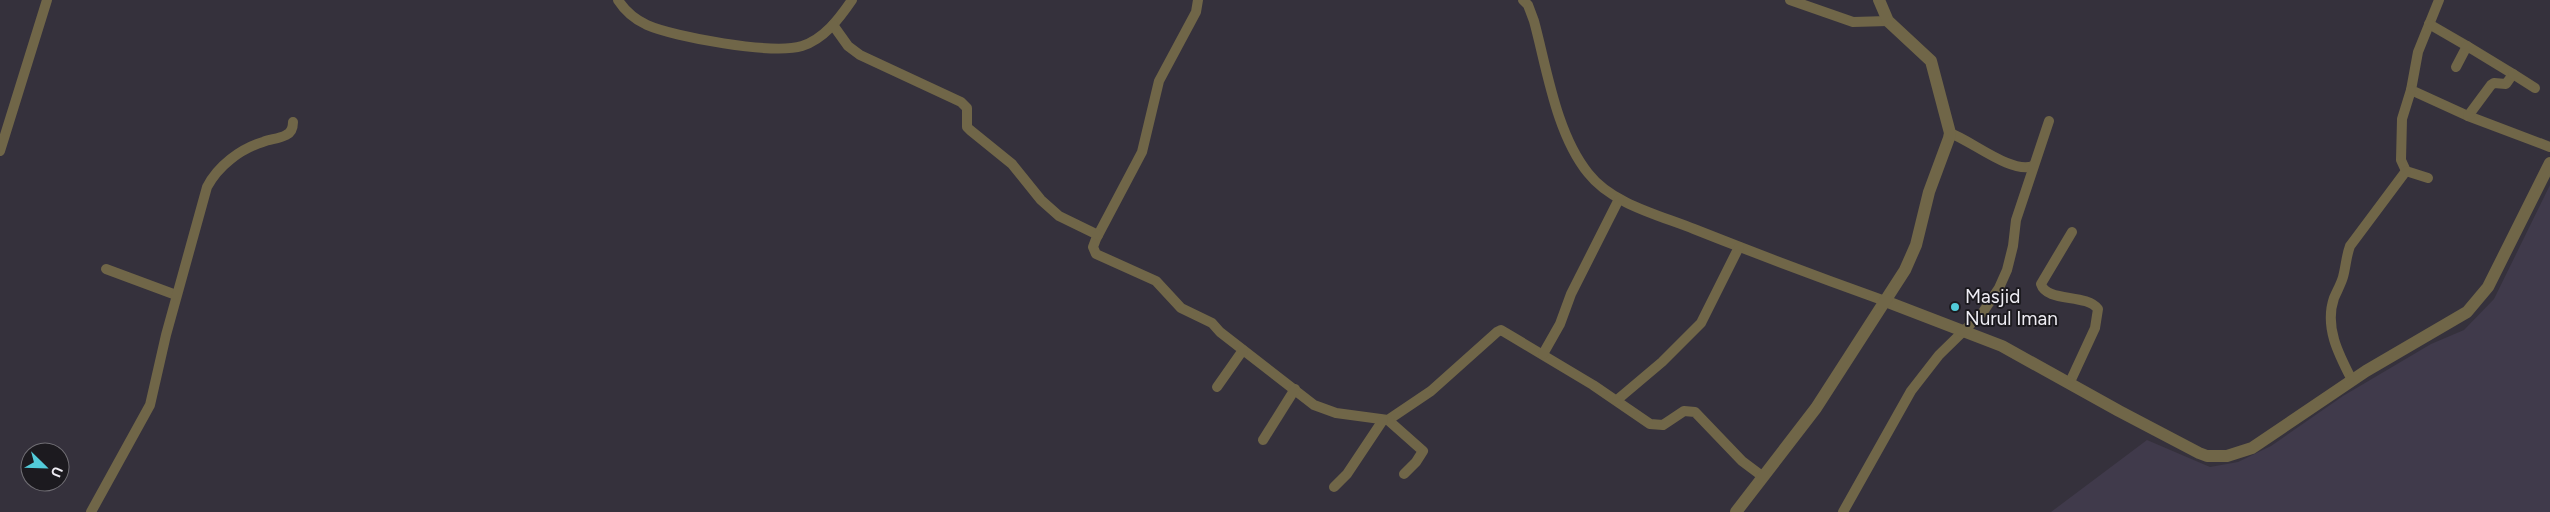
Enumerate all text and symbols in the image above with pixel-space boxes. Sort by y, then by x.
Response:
place label: Masjid Nurul Iman [1965,285,2058,330]
marker: Masjid Nurul Iman [1949,301,1961,313]
north arrow [20,442,70,492]
text: U [47,464,66,480]

